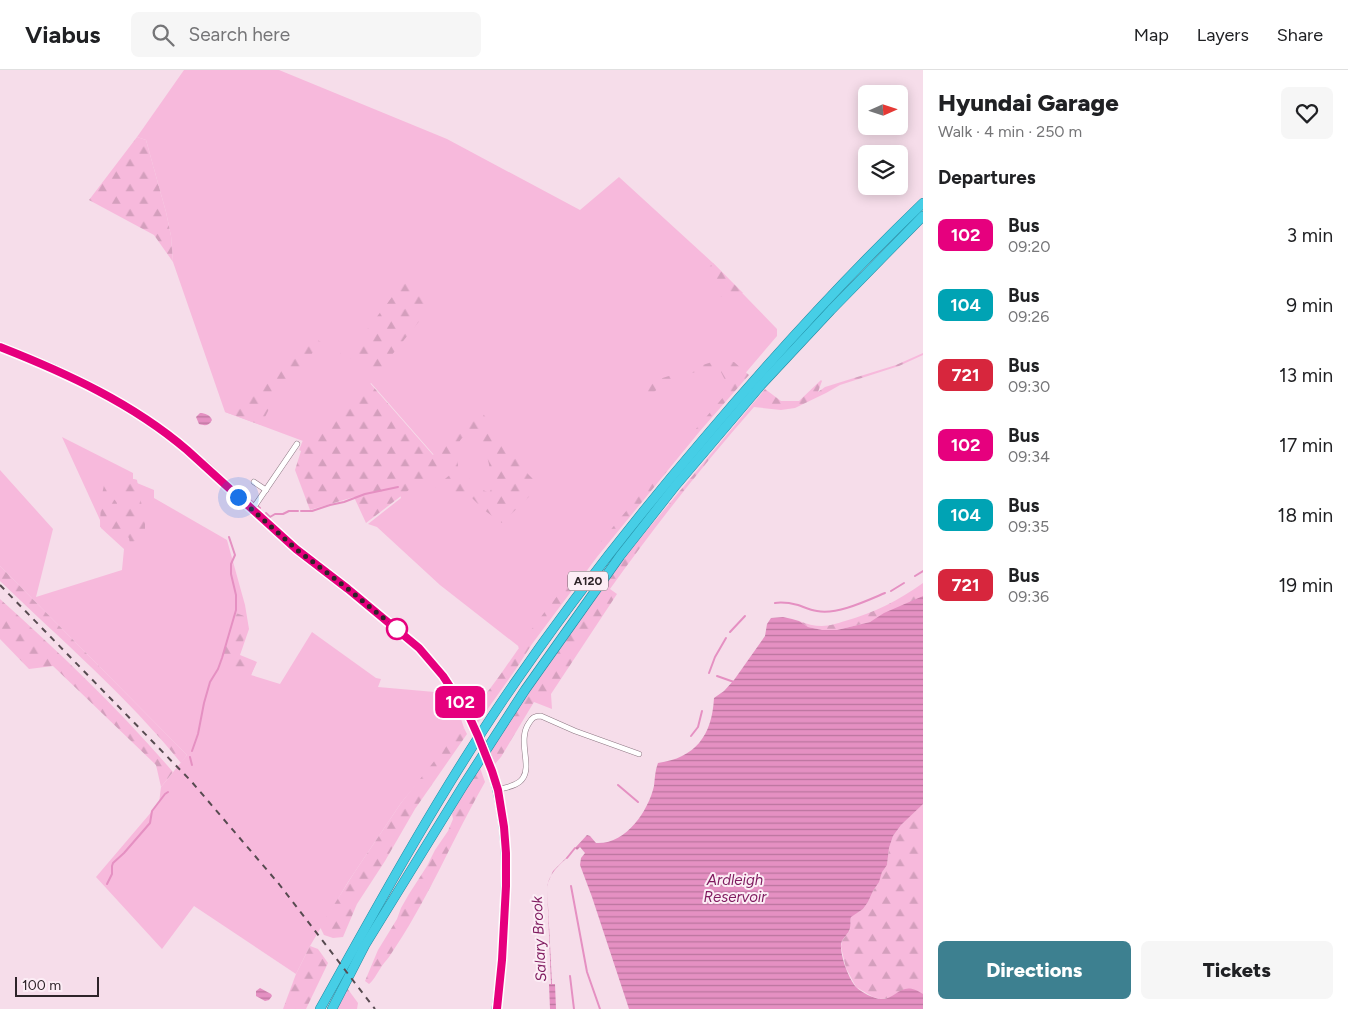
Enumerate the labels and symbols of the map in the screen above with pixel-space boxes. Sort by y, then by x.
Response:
north arrow [858,85,908,135]
your location [226,485,251,510]
road number: A120 [568,572,608,590]
unlabelled marker [386,618,408,640]
line badge: 102 [431,686,489,718]
water label: Ardleigh Reservoir [704,871,767,906]
water label: Salary Brook [528,895,550,982]
scale bar [15,974,99,997]

